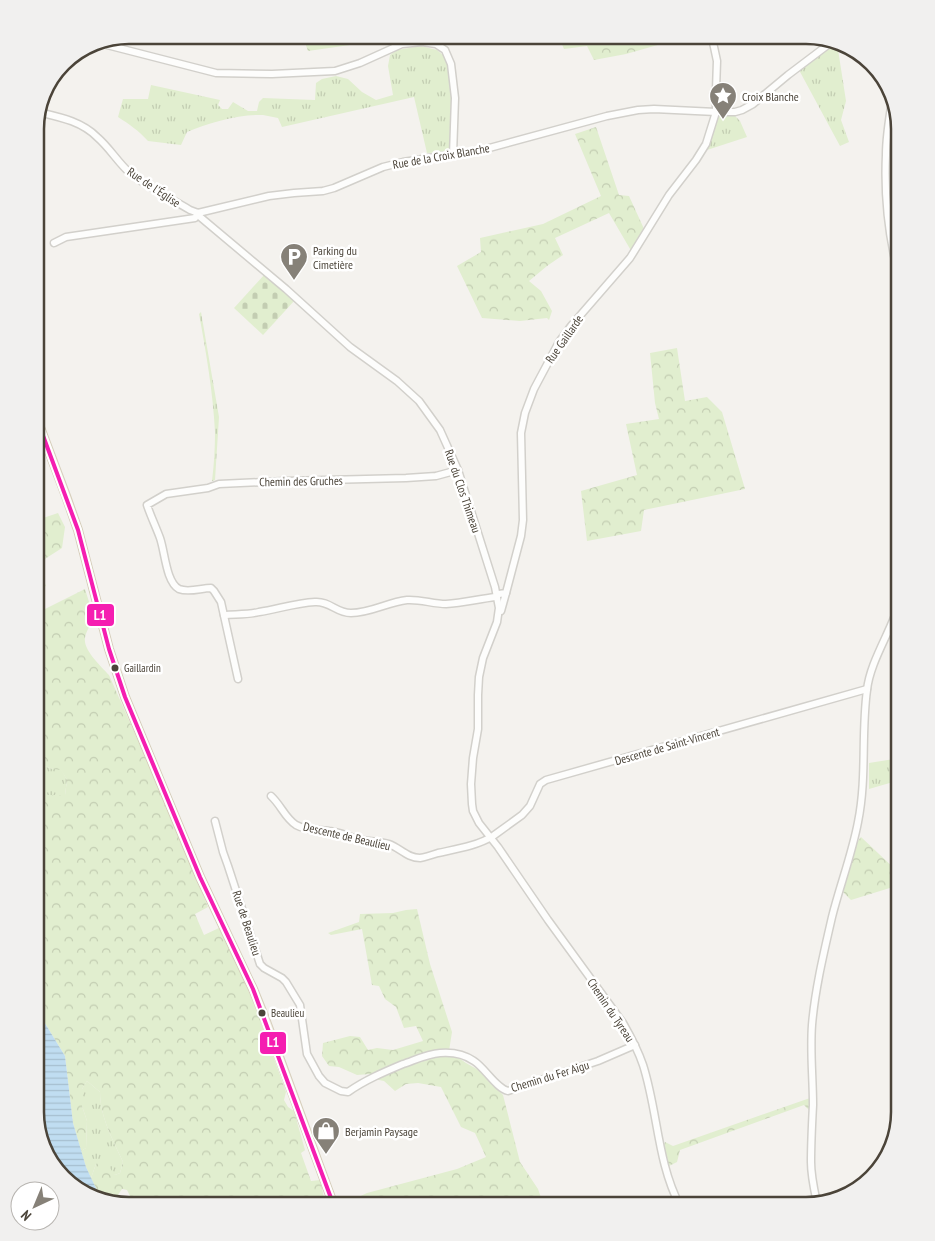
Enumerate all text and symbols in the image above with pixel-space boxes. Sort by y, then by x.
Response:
place icon: Croix Blanche [708,81,738,120]
place label: Croix Blanche [742,89,799,104]
street label: Rue de la Croix Blanche [391,140,491,172]
street label: Rue de l'Église [125,164,183,210]
parking icon: Parking du Cimetière [279,242,309,281]
place label: Parking du Cimetière [313,243,357,272]
street label: Rue Gaillarde [542,312,586,366]
street label: Rue du Clos Thimeau [442,447,484,535]
street label: Chemin des Gruches [259,473,343,489]
line badge: L1 [86,603,115,627]
text: L1 [94,606,106,624]
place label: Gaillardin [124,661,161,675]
marker: Gaillardin [110,663,120,673]
street label: Descente de Saint-Vincent [613,724,722,768]
street label: Descente de Beaulieu [302,819,392,853]
street label: Rue de Beaulieu [229,889,265,957]
street label: Chemin du Tyreau [584,975,638,1045]
place label: Beaulieu [271,1006,304,1020]
marker: Beaulieu [257,1008,267,1018]
line badge: L1 [259,1031,287,1055]
text: L1 [267,1033,279,1051]
street label: Chemin du Fer Aigu [509,1057,591,1095]
shop icon: Berjamin Paysage [311,1116,341,1155]
place label: Berjamin Paysage [345,1124,418,1139]
north arrow [10,1181,60,1231]
text: N [17,1206,35,1224]

